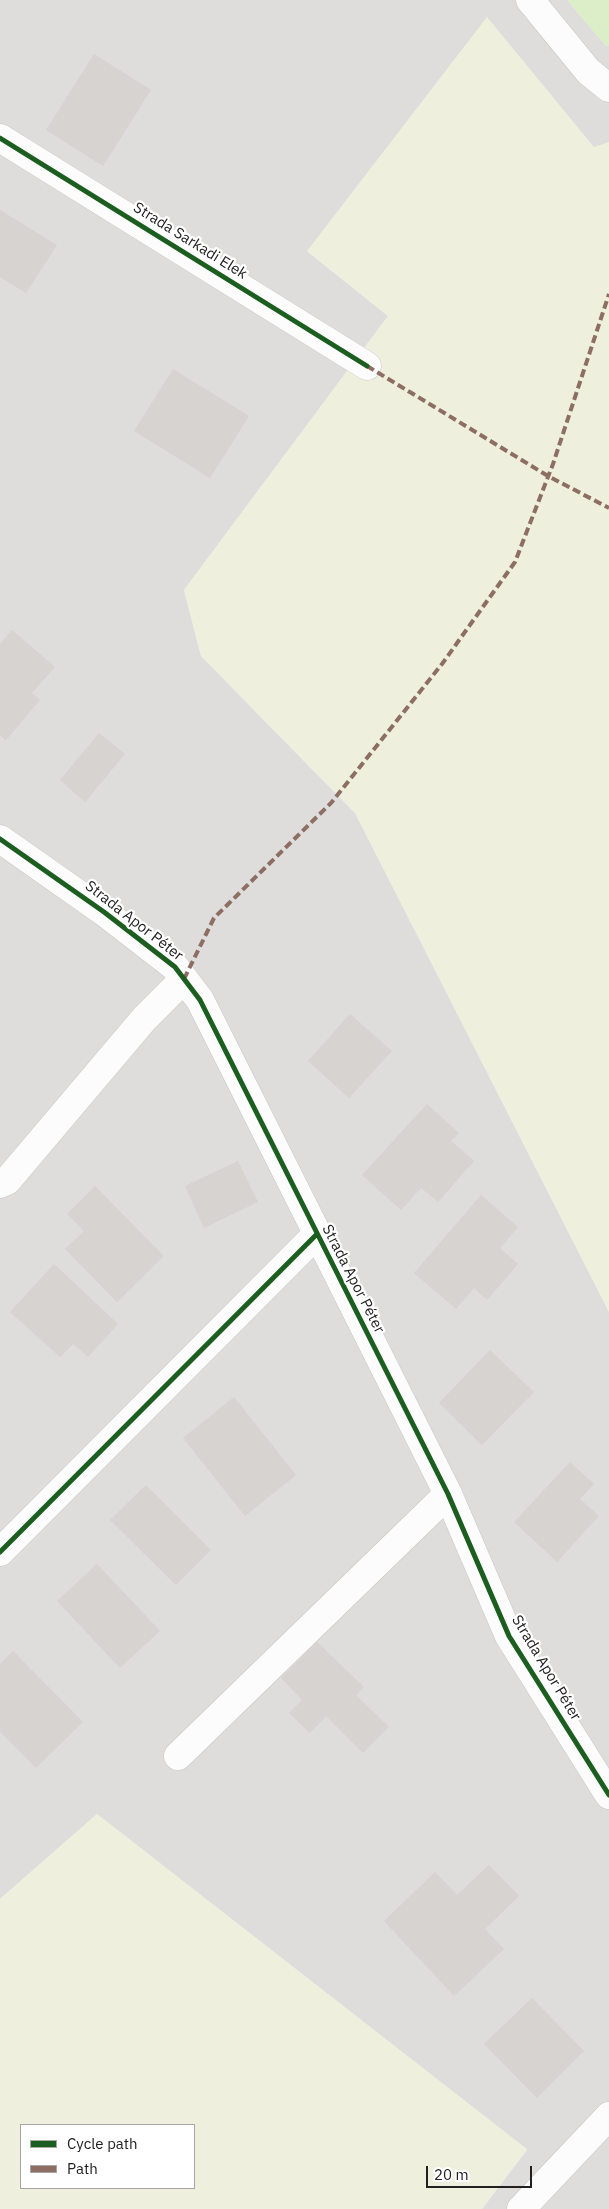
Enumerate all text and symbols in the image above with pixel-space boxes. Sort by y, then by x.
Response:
street label: Strada Sarkadi Elek [130,199,250,283]
street label: Strada Apor Péter [81,877,187,965]
street label: Strada Apor Péter [318,1222,388,1336]
street label: Strada Apor Péter [508,1612,584,1724]
legend [20,2124,195,2189]
text: Cycle path [67,2134,138,2153]
scale bar [429,2156,535,2188]
text: Path [67,2159,98,2178]
text: 20 m [434,2165,469,2184]

